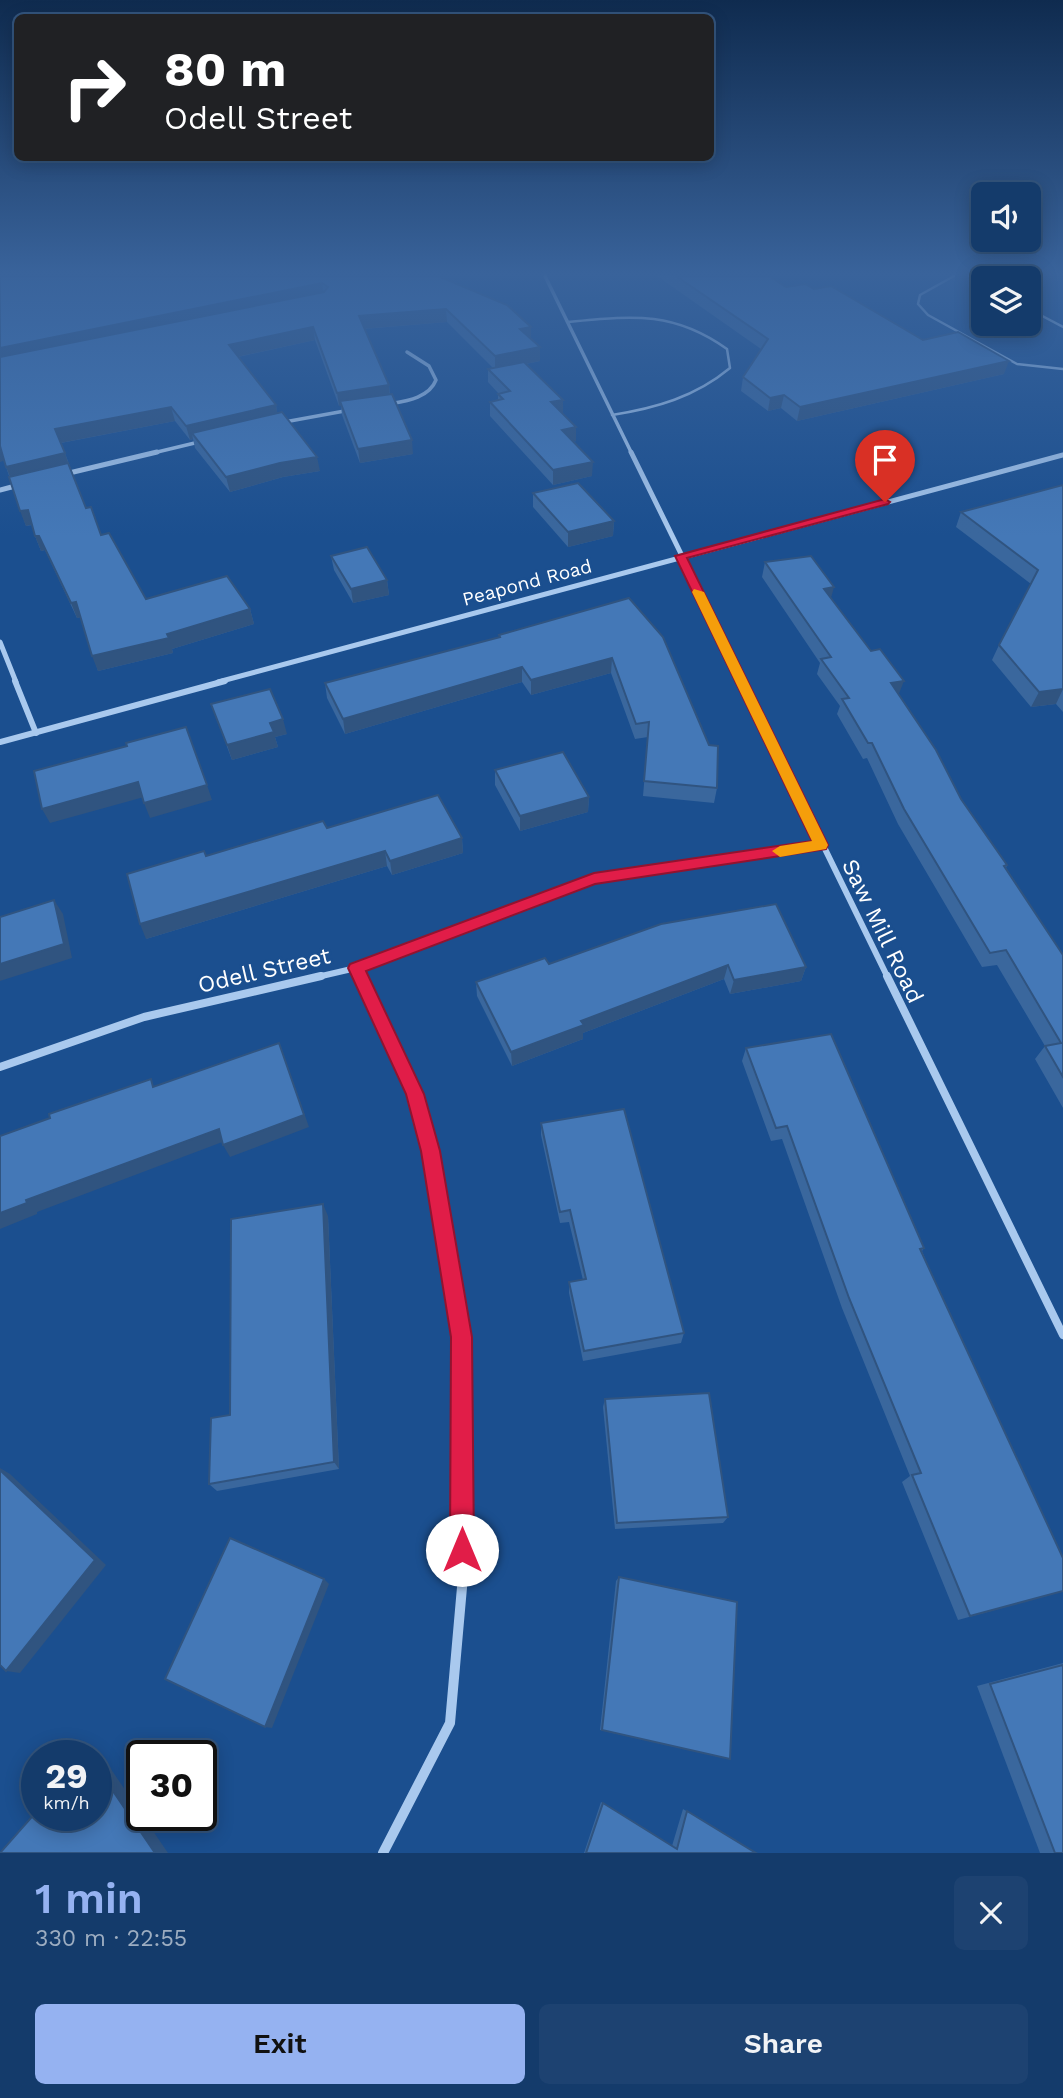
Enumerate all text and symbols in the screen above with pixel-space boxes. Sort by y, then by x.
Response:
text: 80 m [164,40,286,98]
icon: right [49,42,140,133]
text: Odell Street [164,99,352,137]
map controls [971,182,1041,336]
button: sound [971,182,1041,252]
button: layers [971,266,1041,336]
pin [855,430,915,502]
icon: arrive [866,441,904,479]
street label: Peapond Road [460,554,594,611]
street label: Saw Mill Road [836,855,929,1008]
street label: Odell Street [195,942,333,999]
position arrow [425,1513,499,1587]
speed limit sign: 30 [126,1740,217,1831]
text: 29 [45,1755,88,1797]
text: km/h [43,1792,90,1813]
text: 1 min [35,1874,143,1923]
button: close [954,1876,1028,1950]
text: 330 m · 22:55 [35,1925,187,1952]
button: Exit [35,2004,525,2084]
button: Share [539,2004,1028,2084]

